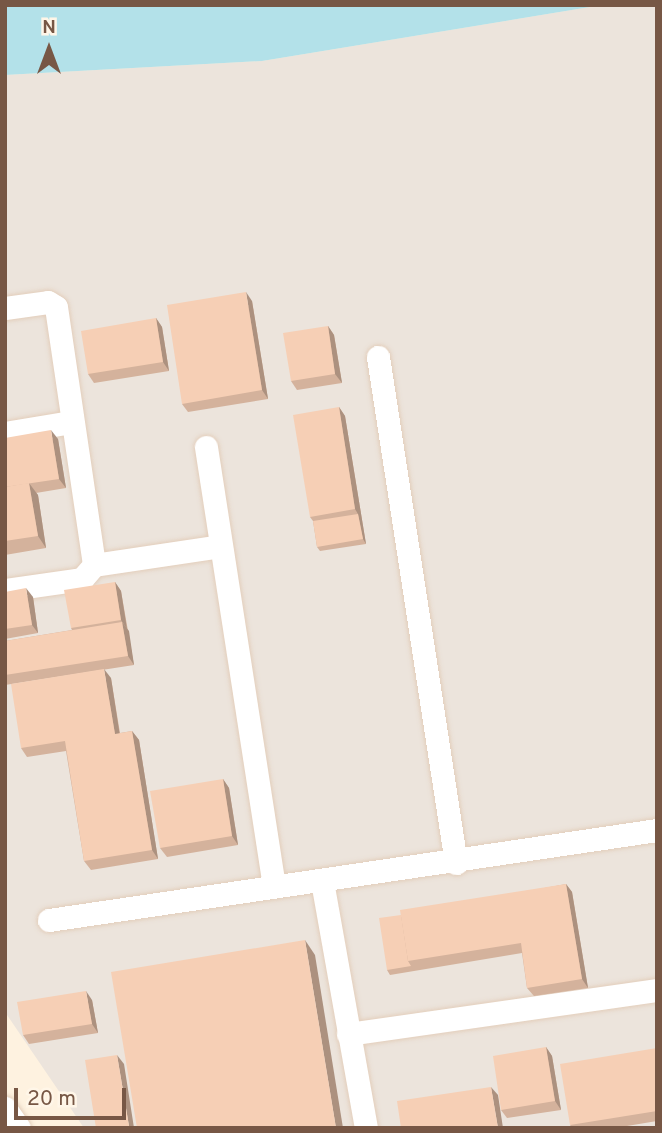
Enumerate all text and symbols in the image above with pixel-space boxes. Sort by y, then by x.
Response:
north arrow [14,14,84,84]
text: N [42,16,56,40]
scale bar [18,1074,130,1118]
text: 20 m [27,1086,76,1113]

